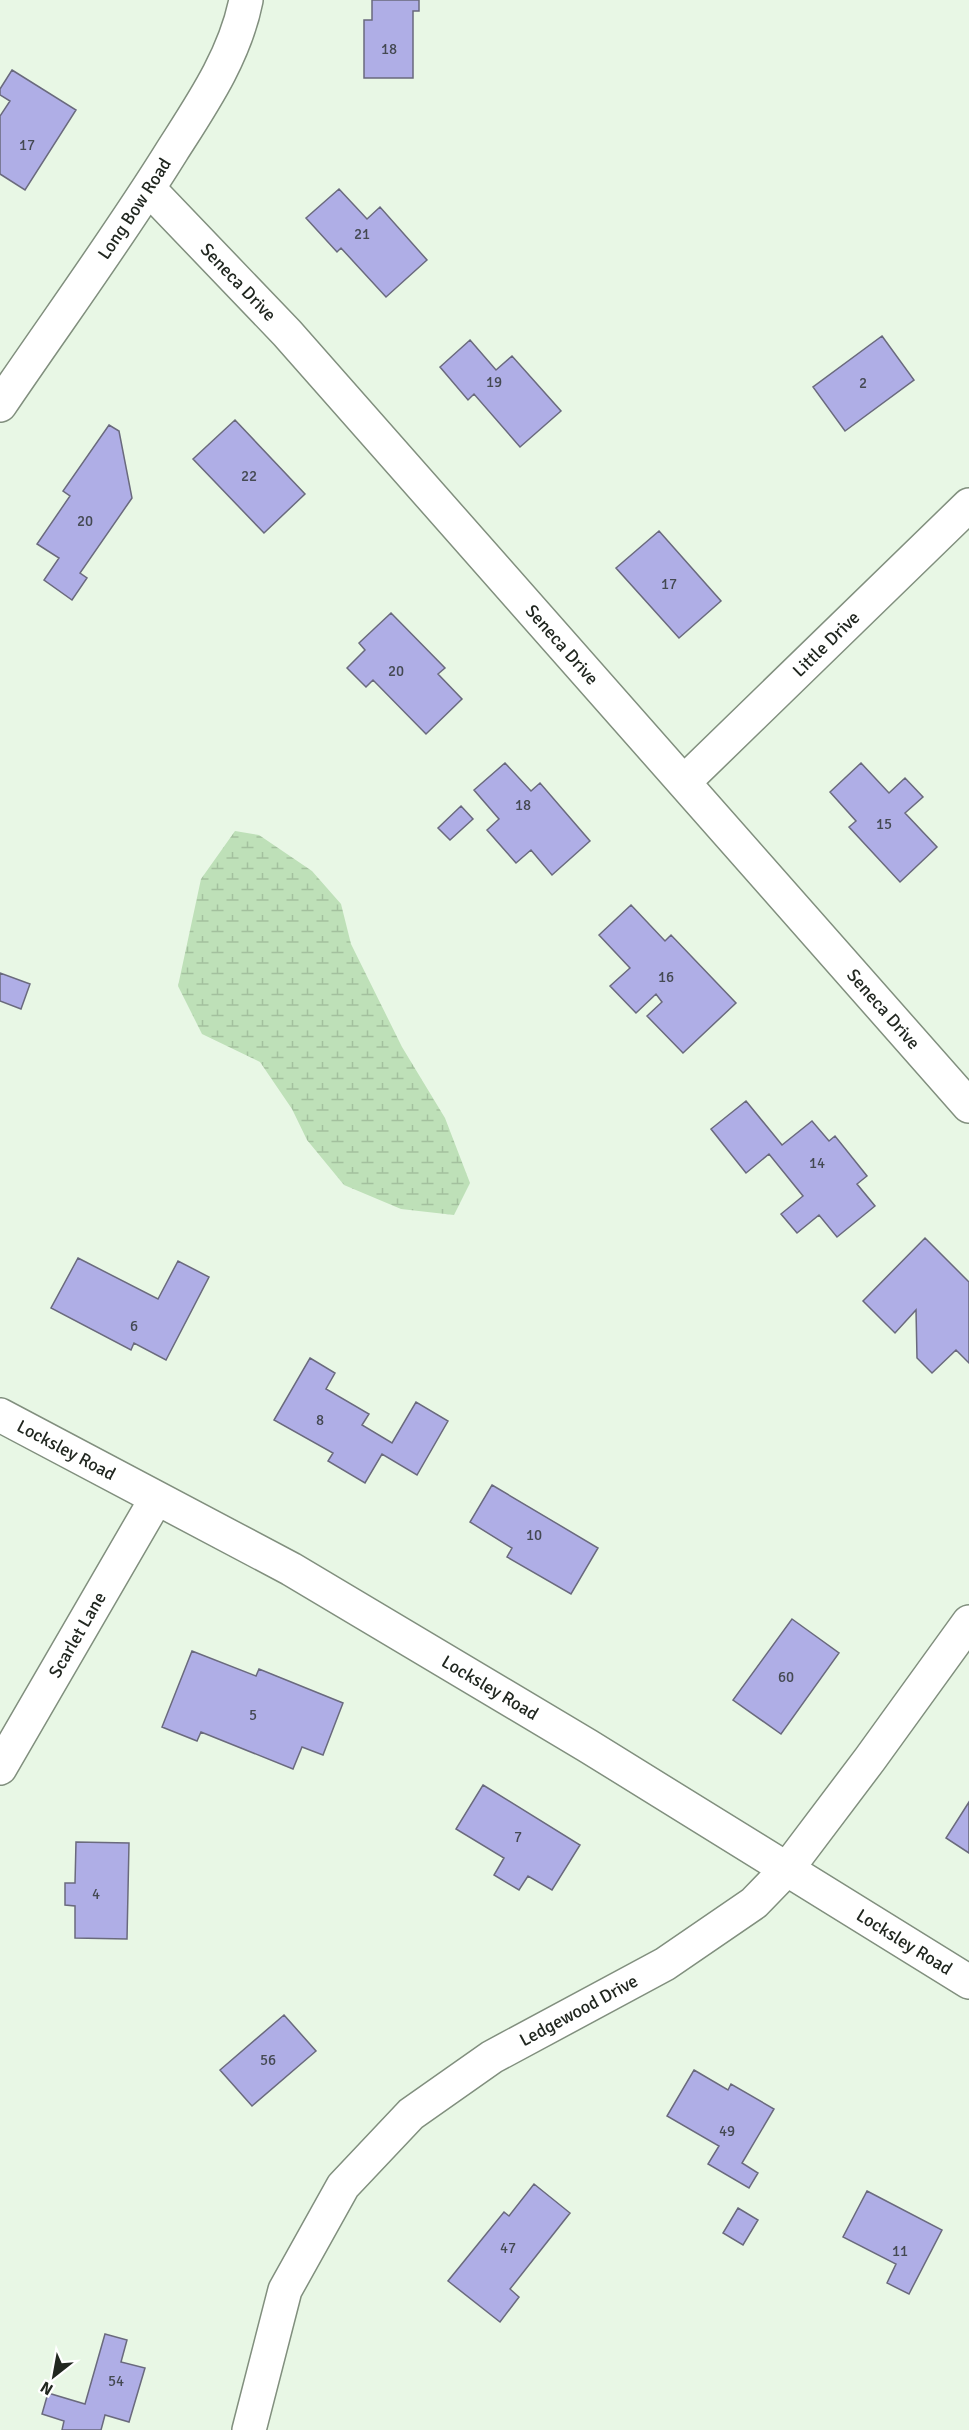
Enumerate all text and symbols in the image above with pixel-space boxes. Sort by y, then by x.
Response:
house number: 18 [381,40,397,58]
house number: 17 [19,136,35,154]
street label: Long Bow Road [93,154,176,264]
house number: 21 [354,225,370,243]
street label: Seneca Drive [196,239,281,326]
house number: 19 [486,373,502,391]
house number: 2 [859,374,867,392]
house number: 22 [241,467,257,485]
house number: 20 [77,512,93,530]
house number: 17 [661,575,677,593]
street label: Seneca Drive [521,600,603,689]
street label: Little Drive [788,607,864,681]
house number: 20 [388,662,404,680]
house number: 18 [515,796,531,814]
house number: 15 [876,815,892,833]
street label: Seneca Drive [842,964,925,1054]
house number: 16 [658,968,674,986]
house number: 14 [809,1154,825,1172]
house number: 6 [130,1317,138,1335]
house number: 8 [316,1411,324,1429]
street label: Locksley Road [13,1415,119,1485]
house number: 10 [526,1526,542,1544]
street label: Scarlet Lane [44,1588,111,1682]
street label: Locksley Road [438,1650,542,1725]
house number: 60 [778,1668,794,1686]
house number: 5 [249,1706,257,1724]
house number: 7 [514,1828,522,1846]
house number: 4 [92,1885,100,1903]
street label: Locksley Road [852,1904,956,1980]
street label: Ledgewood Drive [516,1970,642,2051]
house number: 56 [260,2051,276,2069]
house number: 49 [719,2122,735,2140]
house number: 47 [500,2239,516,2257]
house number: 11 [892,2242,908,2260]
north arrow [24,2346,84,2406]
house number: 54 [108,2372,124,2390]
text: N [37,2377,57,2399]

